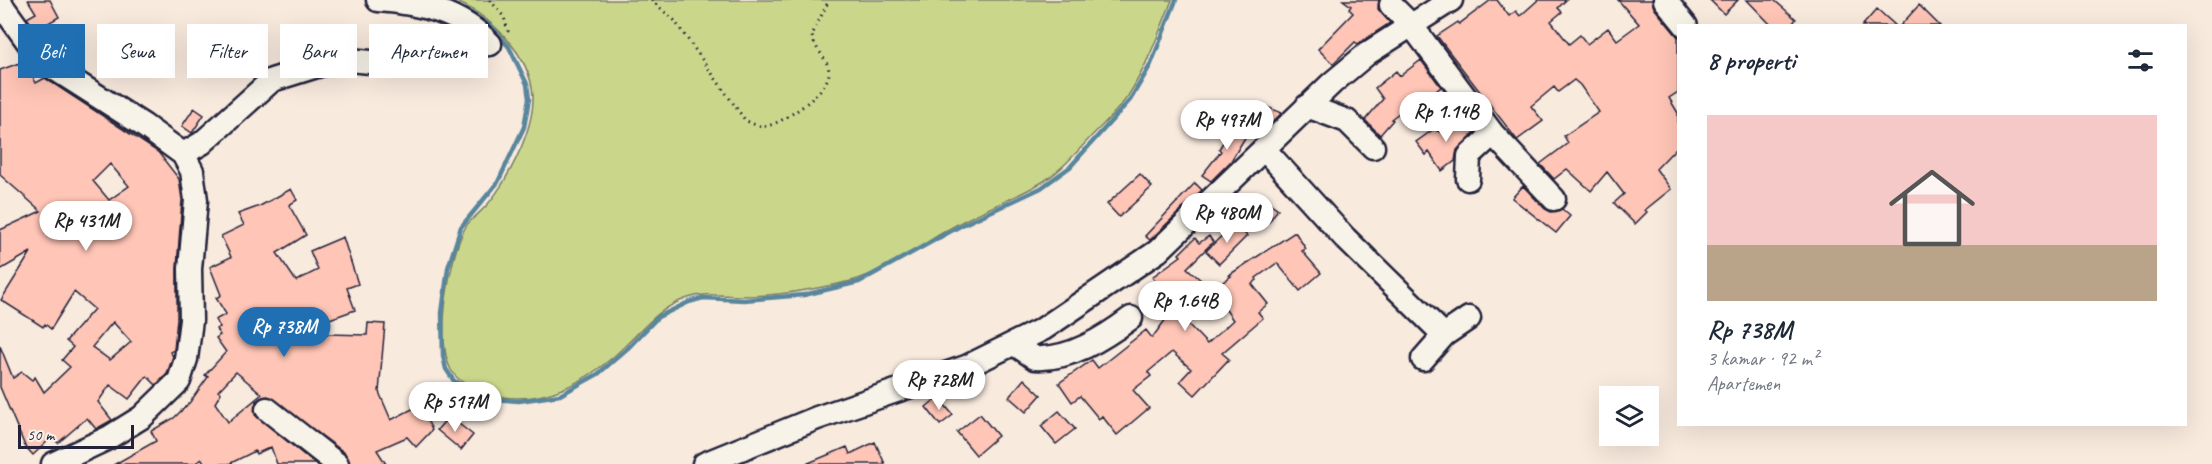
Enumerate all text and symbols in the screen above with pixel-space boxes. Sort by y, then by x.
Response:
chip: Beli [18,24,85,78]
chip: Sewa [97,24,175,78]
chip: Filter [187,24,268,78]
chip: Baru [280,24,357,78]
chip: Apartemen [369,24,488,78]
text: 8 properti [1707,44,1795,77]
icon: filters [2124,44,2157,77]
pin: Rp 1.14B [1384,92,1508,143]
text: Rp 1.14B [1413,99,1479,124]
pin: Rp 497M [1172,100,1282,151]
text: Rp 497M [1195,107,1259,132]
icon: home [1878,154,1986,262]
pin: Rp 480M [1172,193,1282,244]
text: Rp 480M [1194,200,1260,225]
pin: Rp 431M [31,201,141,252]
text: Rp 431M [53,208,119,233]
pin: Rp 1.64B [1123,281,1247,332]
text: Rp 1.64B [1152,288,1218,313]
pin: Rp 738M [229,307,339,358]
text: Rp 738M [1707,313,1792,346]
text: Rp 738M [251,314,317,339]
text: 3 kamar · 92 m² [1707,346,1818,371]
pin: Rp 728M [884,360,994,411]
text: Rp 728M [906,367,972,392]
text: Apartemen [1707,371,1780,396]
pin: Rp 517M [400,382,510,433]
map controls [1599,386,1659,446]
button: layers [1599,386,1659,446]
text: Rp 517M [423,389,487,414]
scale bar [18,422,134,450]
text: 50 m [27,425,54,445]

